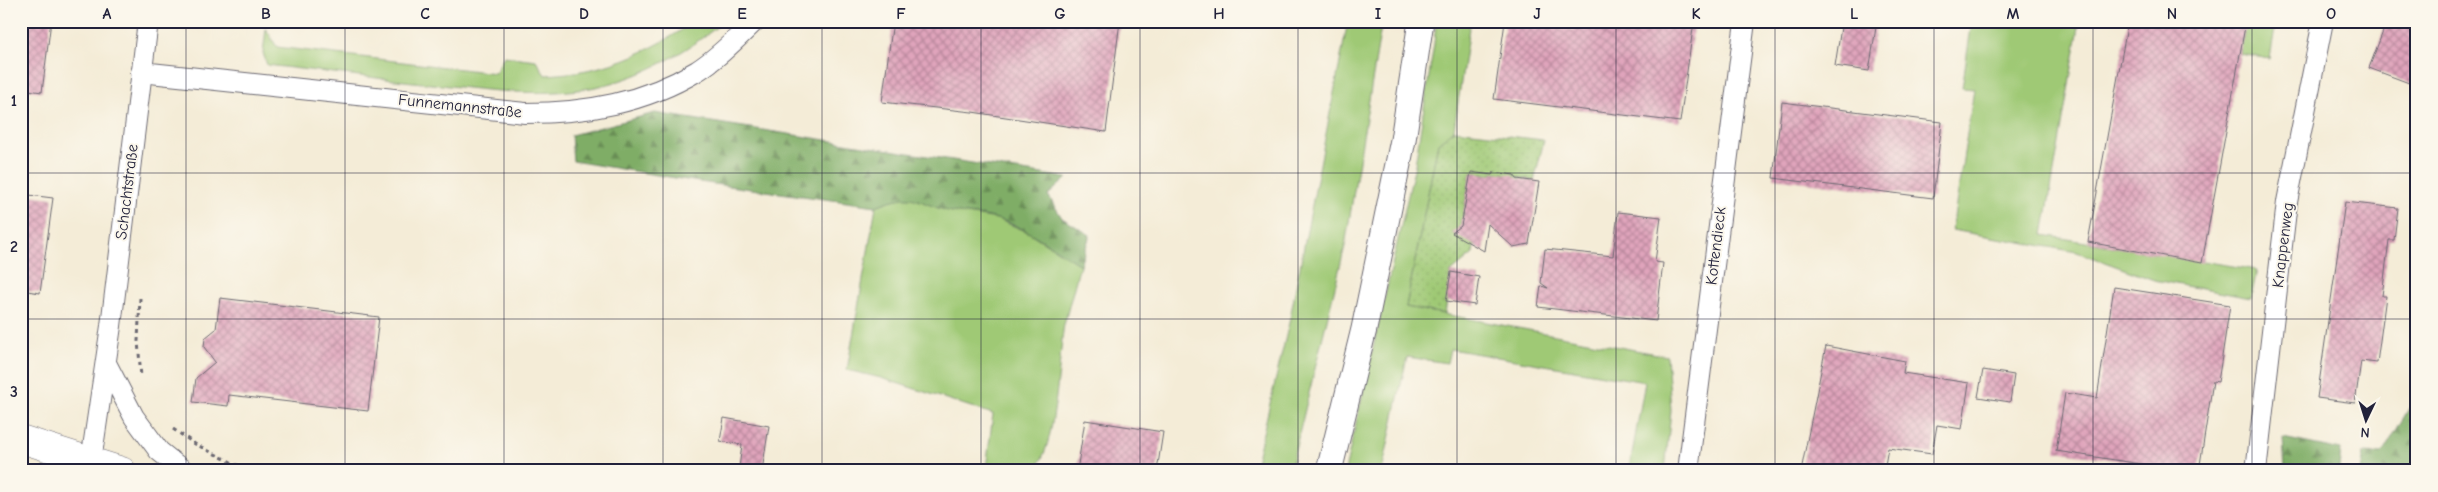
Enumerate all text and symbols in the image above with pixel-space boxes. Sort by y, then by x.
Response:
text: A [103,5,112,23]
text: B [261,5,271,23]
text: C [420,5,430,23]
text: D [579,5,589,23]
text: E [737,5,747,23]
text: F [896,5,906,23]
text: G [1054,5,1066,23]
text: H [1213,5,1225,23]
text: I [1375,5,1381,23]
text: J [1533,5,1541,23]
text: K [1691,5,1701,23]
text: L [1850,5,1858,23]
text: M [2007,5,2020,23]
text: N [2167,5,2177,23]
text: O [2326,5,2336,23]
street label: Funnemannstraße [397,91,523,121]
text: 1 [11,92,17,110]
street label: Schachtstraße [112,143,142,241]
street label: Knappenweg [2269,201,2297,289]
street label: Kottendieck [1702,206,1730,286]
text: 2 [10,238,18,256]
text: 3 [10,383,18,401]
north arrow [2340,394,2390,444]
text: N [2360,424,2370,441]

